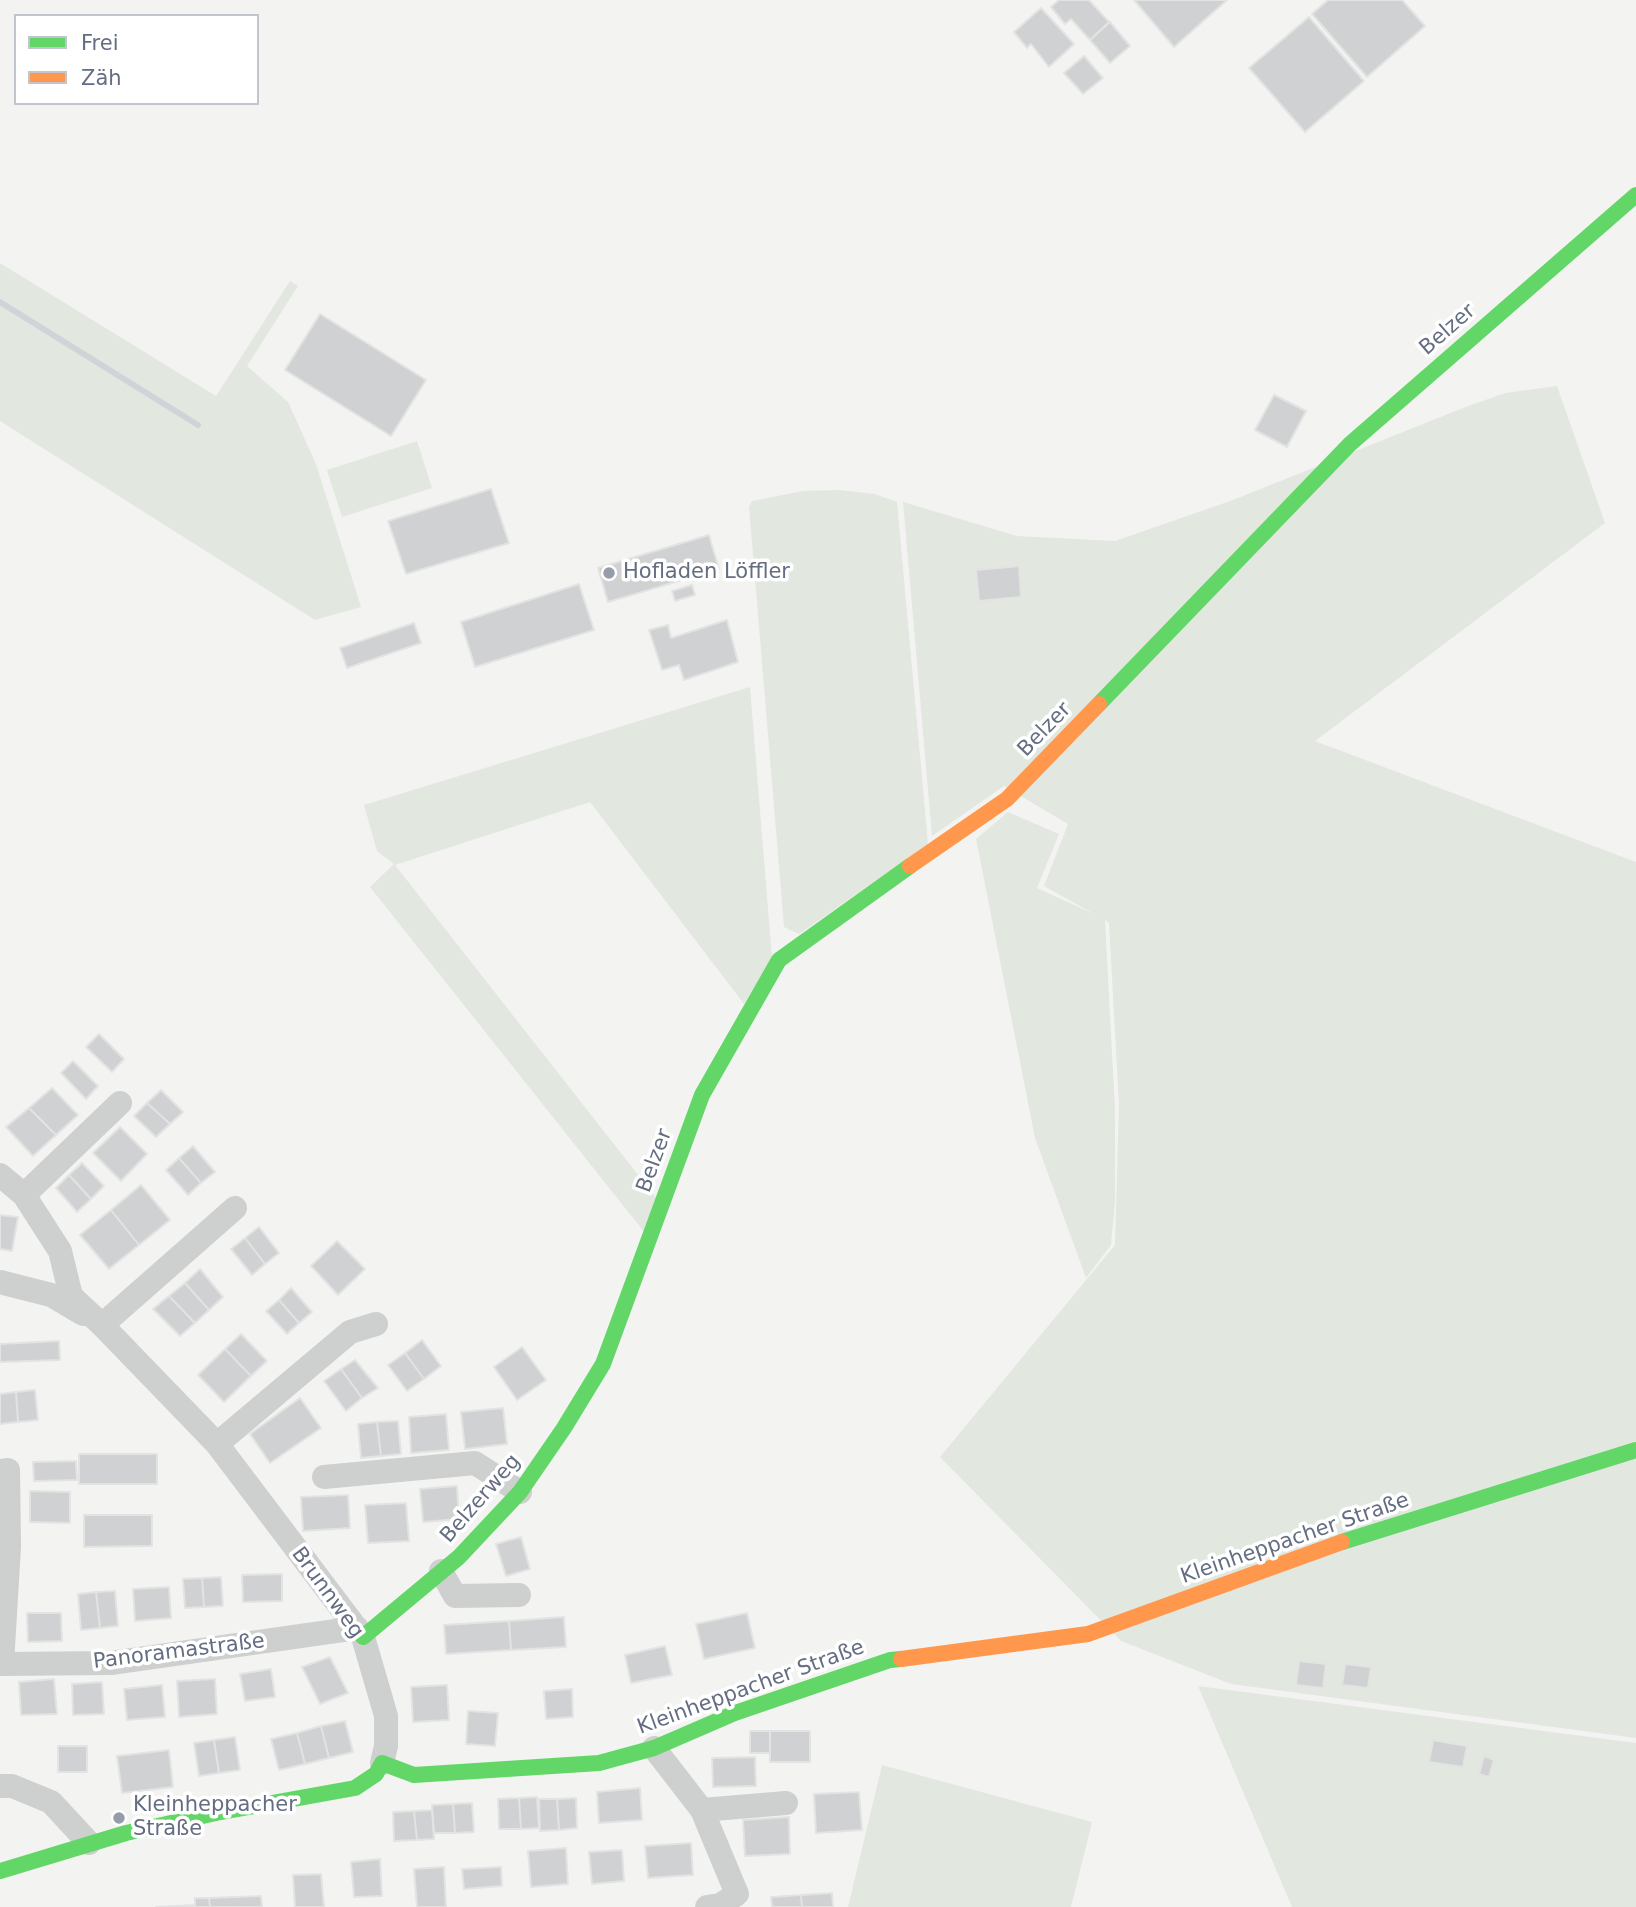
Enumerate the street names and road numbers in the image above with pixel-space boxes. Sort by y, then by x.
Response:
street label: Belzer [1415,299,1481,361]
street label: Belzer [1013,698,1077,762]
street label: Belzer [632,1126,678,1196]
street label: Belzerweg [436,1450,526,1548]
street label: Kleinheppacher Straße [1178,1488,1412,1590]
street label: Brunnweg [286,1543,368,1643]
street label: Panoramastraße [92,1629,266,1675]
street label: Kleinheppacher Straße [634,1635,868,1741]

